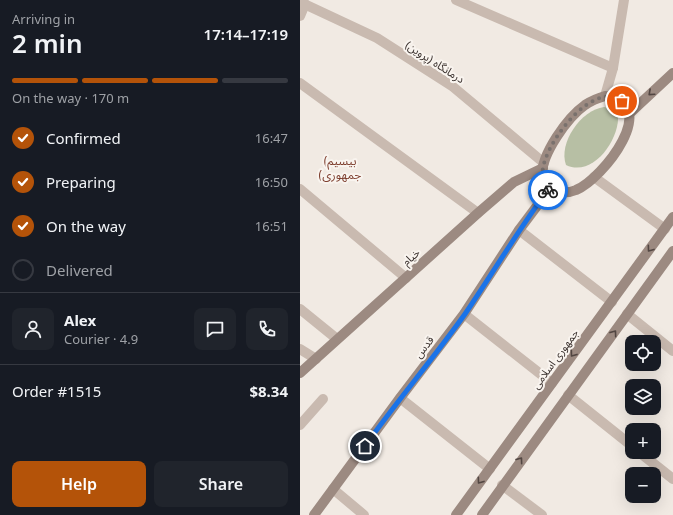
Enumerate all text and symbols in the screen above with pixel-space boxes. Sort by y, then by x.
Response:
text: Arriving in [12,10,75,28]
text: 17:14–17:19 [204,24,288,44]
text: 2 min [12,25,83,61]
street label: درمانگاه (پروین) [402,37,468,87]
pin [605,84,639,118]
one-way arrow [648,88,656,96]
text: On the way · 170 m [12,89,129,107]
icon: bag [611,90,633,112]
icon: check [12,127,34,149]
text: Confirmed [46,128,121,148]
text: 16:47 [255,129,288,147]
district label: (بیسیم (جمهوری [319,152,361,183]
courier [528,170,568,210]
icon: check [12,171,34,193]
text: Preparing [46,172,116,192]
text: 16:50 [255,173,288,191]
icon: bike [537,179,559,201]
icon: check [12,215,34,237]
text: On the way [46,216,126,236]
text: 16:51 [255,217,288,235]
street label: خیام [399,244,424,269]
one-way arrow [648,244,655,251]
text: Delivered [46,260,113,280]
button: person [12,308,54,350]
button: chat [194,308,236,350]
button: phone [246,308,288,350]
text: Alex [64,310,96,330]
street label: جمهوری اسلامی [528,325,582,392]
text: Courier · 4.9 [64,330,138,348]
one-way arrow [609,330,616,337]
street label: قدس [410,333,437,361]
map controls [625,335,661,503]
button: locate [625,335,661,371]
one-way arrow [571,350,578,357]
button: layers [625,379,661,415]
text: Order #1515 [12,381,101,401]
text: $8.34 [249,381,288,401]
button: + [625,423,661,459]
pin [348,429,382,463]
icon: home [354,435,376,457]
one-way arrow [515,458,522,465]
button: Help [12,461,146,507]
button: Share [154,461,288,507]
button: − [625,467,661,503]
one-way arrow [478,477,485,484]

